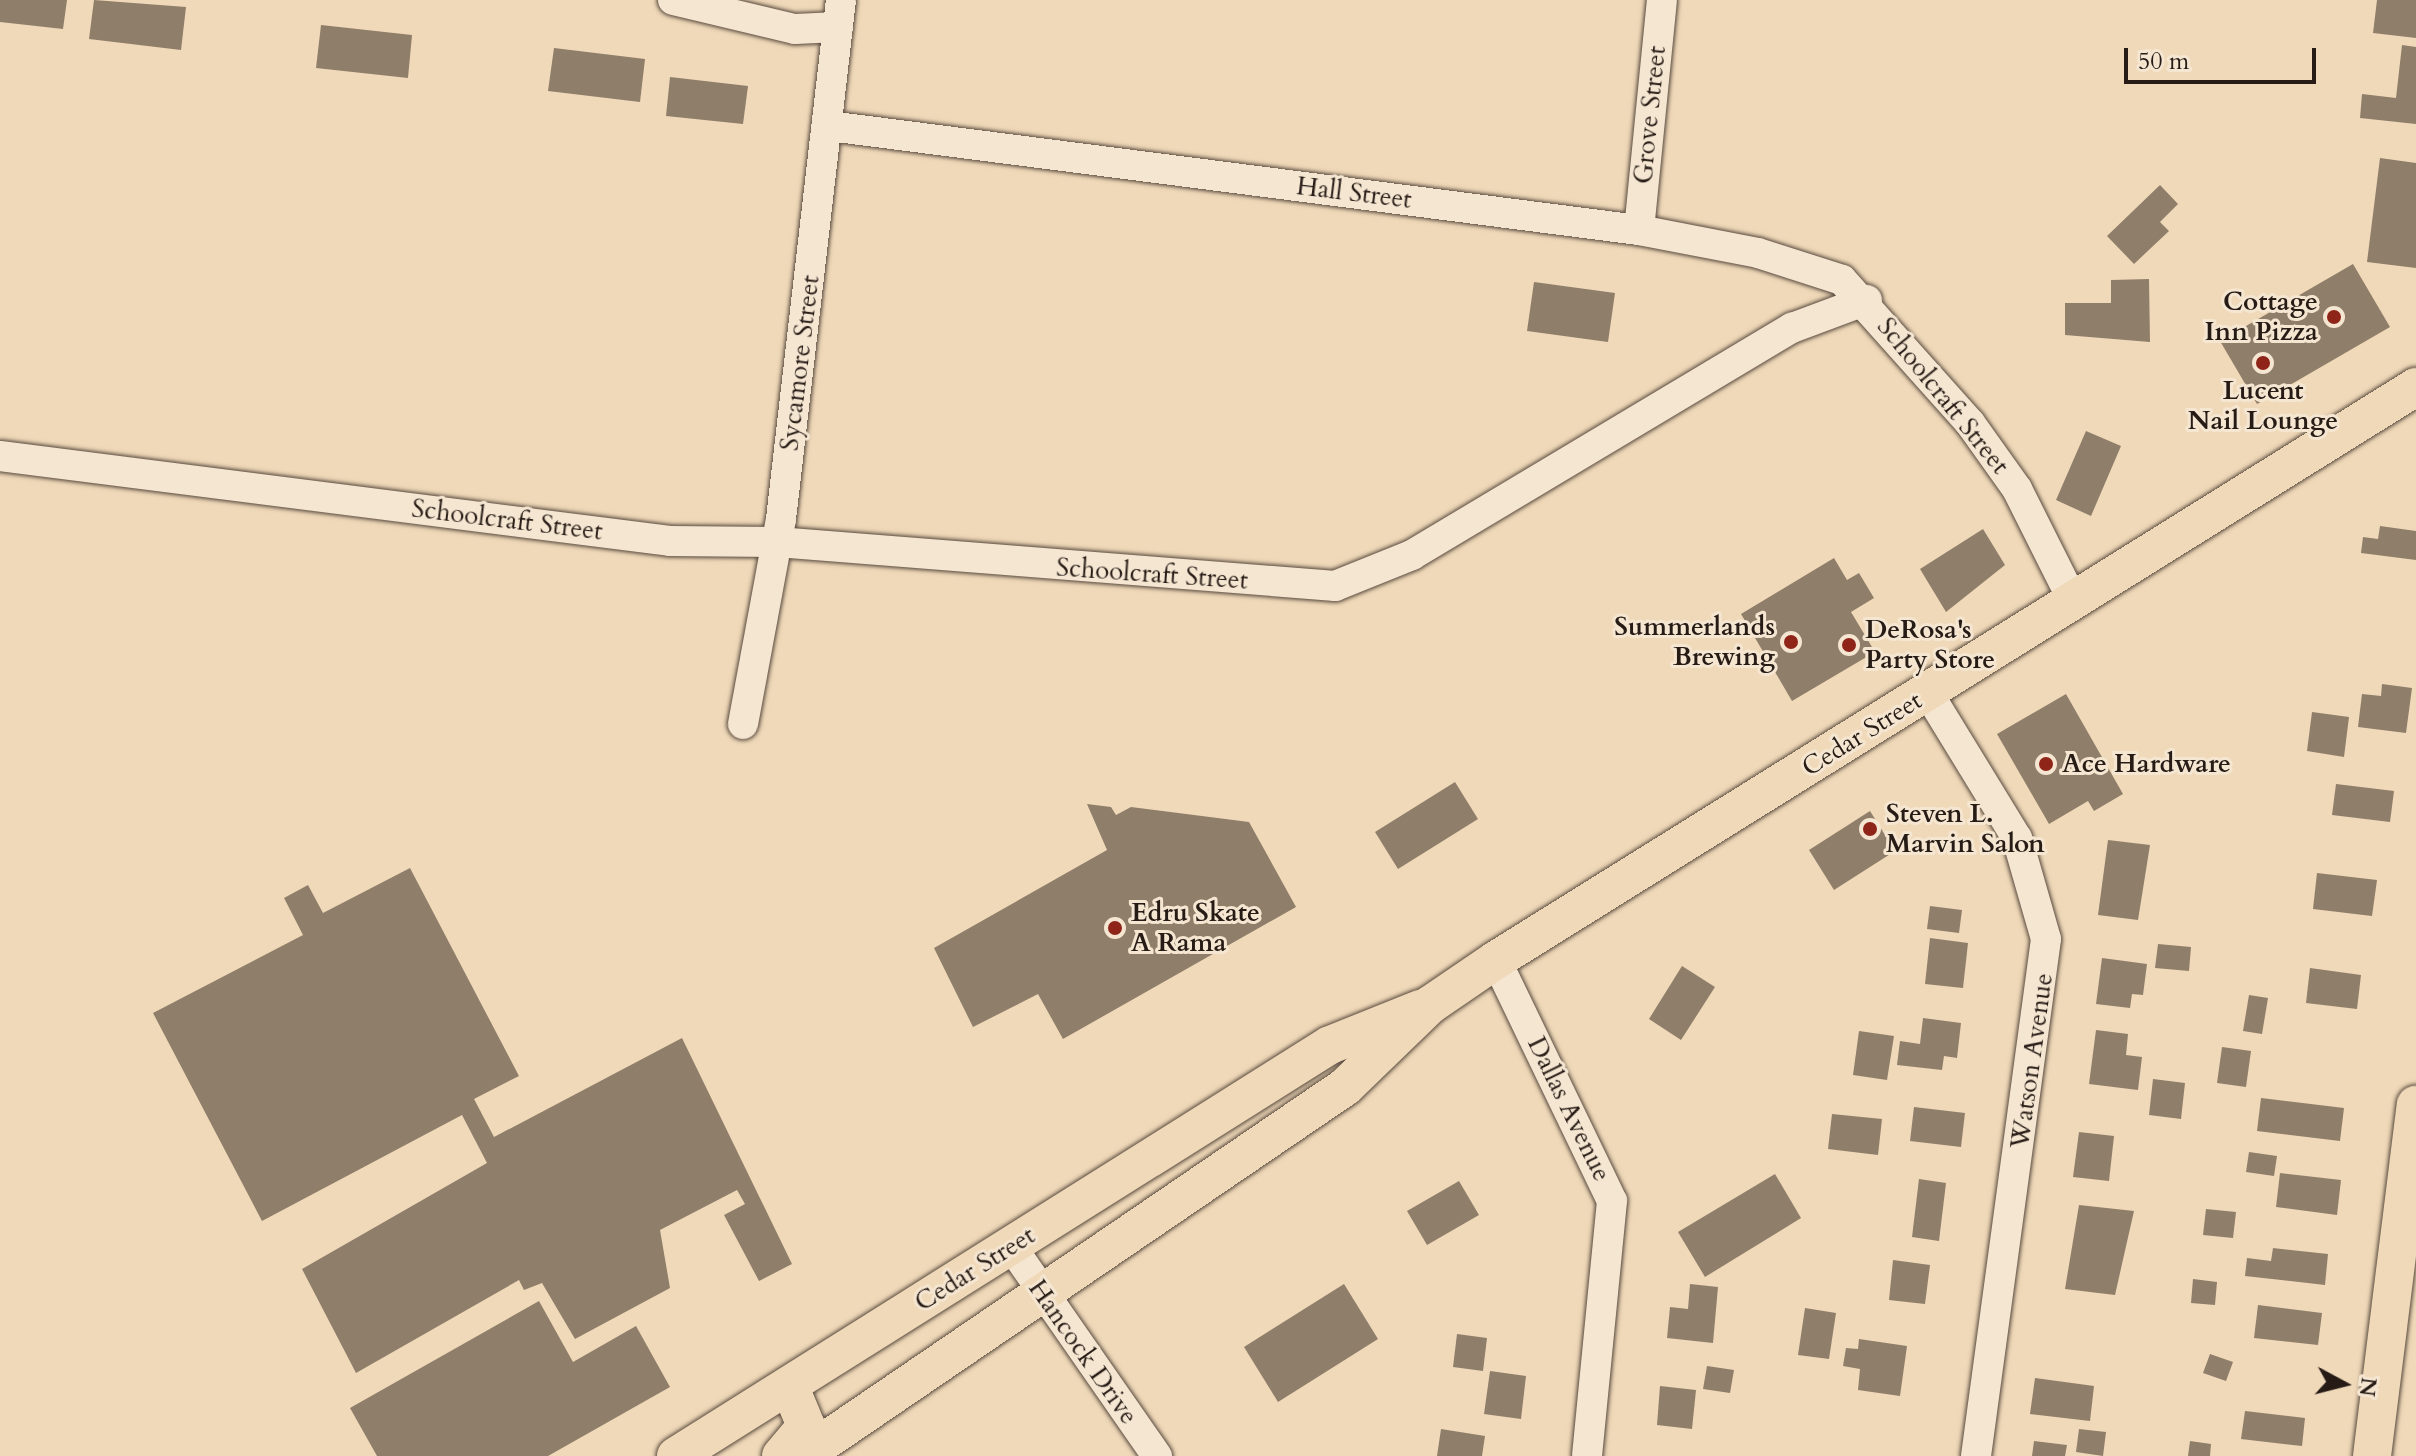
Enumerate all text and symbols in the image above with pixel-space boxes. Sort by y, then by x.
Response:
scale bar [2128,32,2320,82]
street label: Grove Street [1627,44,1673,186]
text: 50 m [2138,45,2189,78]
street label: Hall Street [1295,170,1413,216]
street label: Sycamore Street [774,273,826,453]
place label: Cottage Inn Pizza [2204,286,2318,348]
marker: Cottage Inn Pizza [2325,308,2343,326]
street label: Schoolcraft Street [1870,312,2016,480]
marker: Lucent Nail Lounge [2254,354,2272,372]
place label: Lucent Nail Lounge [2188,375,2338,436]
street label: Schoolcraft Street [410,493,604,547]
street label: Schoolcraft Street [1055,552,1249,596]
place label: Summerlands Brewing [1614,611,1775,672]
place label: DeRosa's Party Store [1865,614,1995,676]
marker: Summerlands Brewing [1782,633,1800,651]
marker: DeRosa's Party Store [1840,636,1858,654]
street label: Cedar Street [1796,685,1928,783]
place label: Ace Hardware [2062,748,2231,780]
marker: Ace Hardware [2037,755,2055,773]
place label: Steven L. Marvin Salon [1886,798,2045,860]
marker: Steven L. Marvin Salon [1861,820,1879,838]
place label: Edru Skate A Rama [1131,897,1260,958]
marker: Edru Skate A Rama [1106,919,1124,937]
street label: Watson Avenue [2004,971,2060,1151]
street label: Dallas Avenue [1521,1032,1617,1186]
street label: Cedar Street [909,1220,1041,1318]
street label: Hancock Drive [1022,1274,1144,1430]
north arrow [2304,1344,2384,1424]
text: N [2352,1376,2384,1398]

